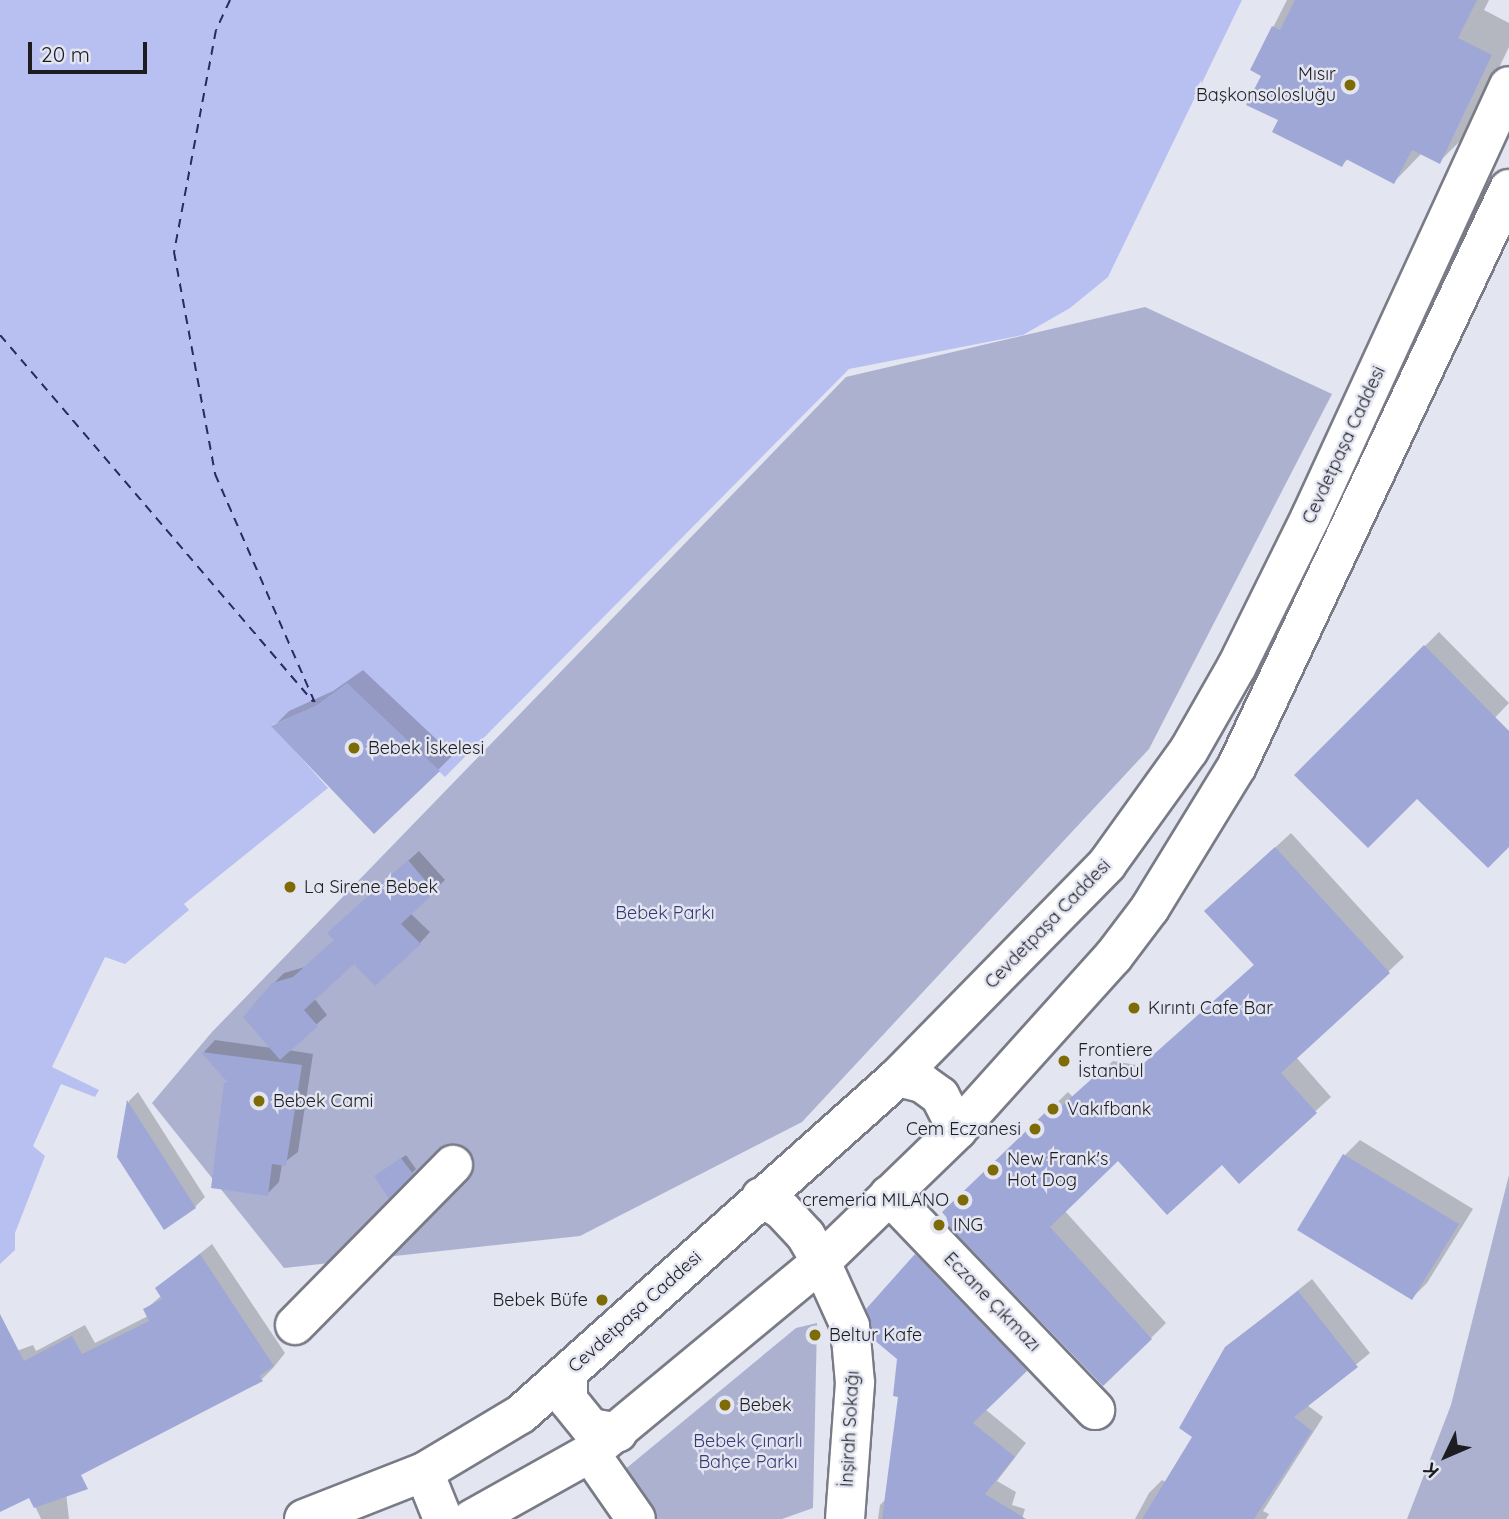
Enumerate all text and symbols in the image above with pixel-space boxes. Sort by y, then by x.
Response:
scale bar [32,28,150,72]
text: 20 m [41,41,90,67]
place label: Mısır Başkonsolosluğu [1196,64,1336,106]
marker: Mısır Başkonsolosluğu [1342,77,1358,93]
street label: Cevdetpaşa Caddesi [1298,363,1390,527]
place label: Bebek İskelesi [368,737,484,759]
marker: Bebek İskelesi [346,740,362,756]
street label: Cevdetpaşa Caddesi [981,855,1115,993]
place label: La Sirene Bebek [304,876,438,898]
marker: La Sirene Bebek [282,879,298,895]
park label: Bebek Parkı [615,902,715,924]
place label: Kırıntı Cafe Bar [1148,997,1273,1019]
marker: Kırıntı Cafe Bar [1126,1000,1142,1016]
place label: Frontiere İstanbul [1078,1040,1153,1082]
marker: Frontiere İstanbul [1056,1053,1072,1069]
place label: Bebek Cami [273,1090,373,1112]
marker: Bebek Cami [251,1093,267,1109]
place label: Vakıfbank [1067,1098,1151,1120]
marker: Vakıfbank [1045,1101,1061,1117]
place label: Cem Eczanesi [906,1118,1021,1140]
marker: Cem Eczanesi [1027,1121,1043,1137]
place label: New Frank's Hot Dog [1007,1149,1108,1192]
marker: New Frank's Hot Dog [985,1162,1001,1178]
place label: cremeria MILANO [802,1189,949,1211]
marker: cremeria MILANO [955,1192,971,1208]
place label: ING [953,1214,983,1236]
marker: ING [931,1217,947,1233]
street label: Cevdetpaşa Caddesi [564,1247,706,1377]
street label: Eczane Çıkmazı [939,1248,1045,1356]
place label: Bebek Büfe [493,1289,588,1311]
marker: Bebek Büfe [594,1292,610,1308]
place label: Beltur Kafe [829,1324,922,1346]
marker: Beltur Kafe [807,1327,823,1343]
street label: İnşirah Sokağı [836,1370,864,1488]
place label: Bebek [739,1394,792,1416]
marker: Bebek [717,1397,733,1413]
north arrow [1411,1421,1481,1491]
park label: Bebek Çınarlı Bahçe Parkı [693,1431,803,1474]
text: K [1418,1458,1444,1483]

